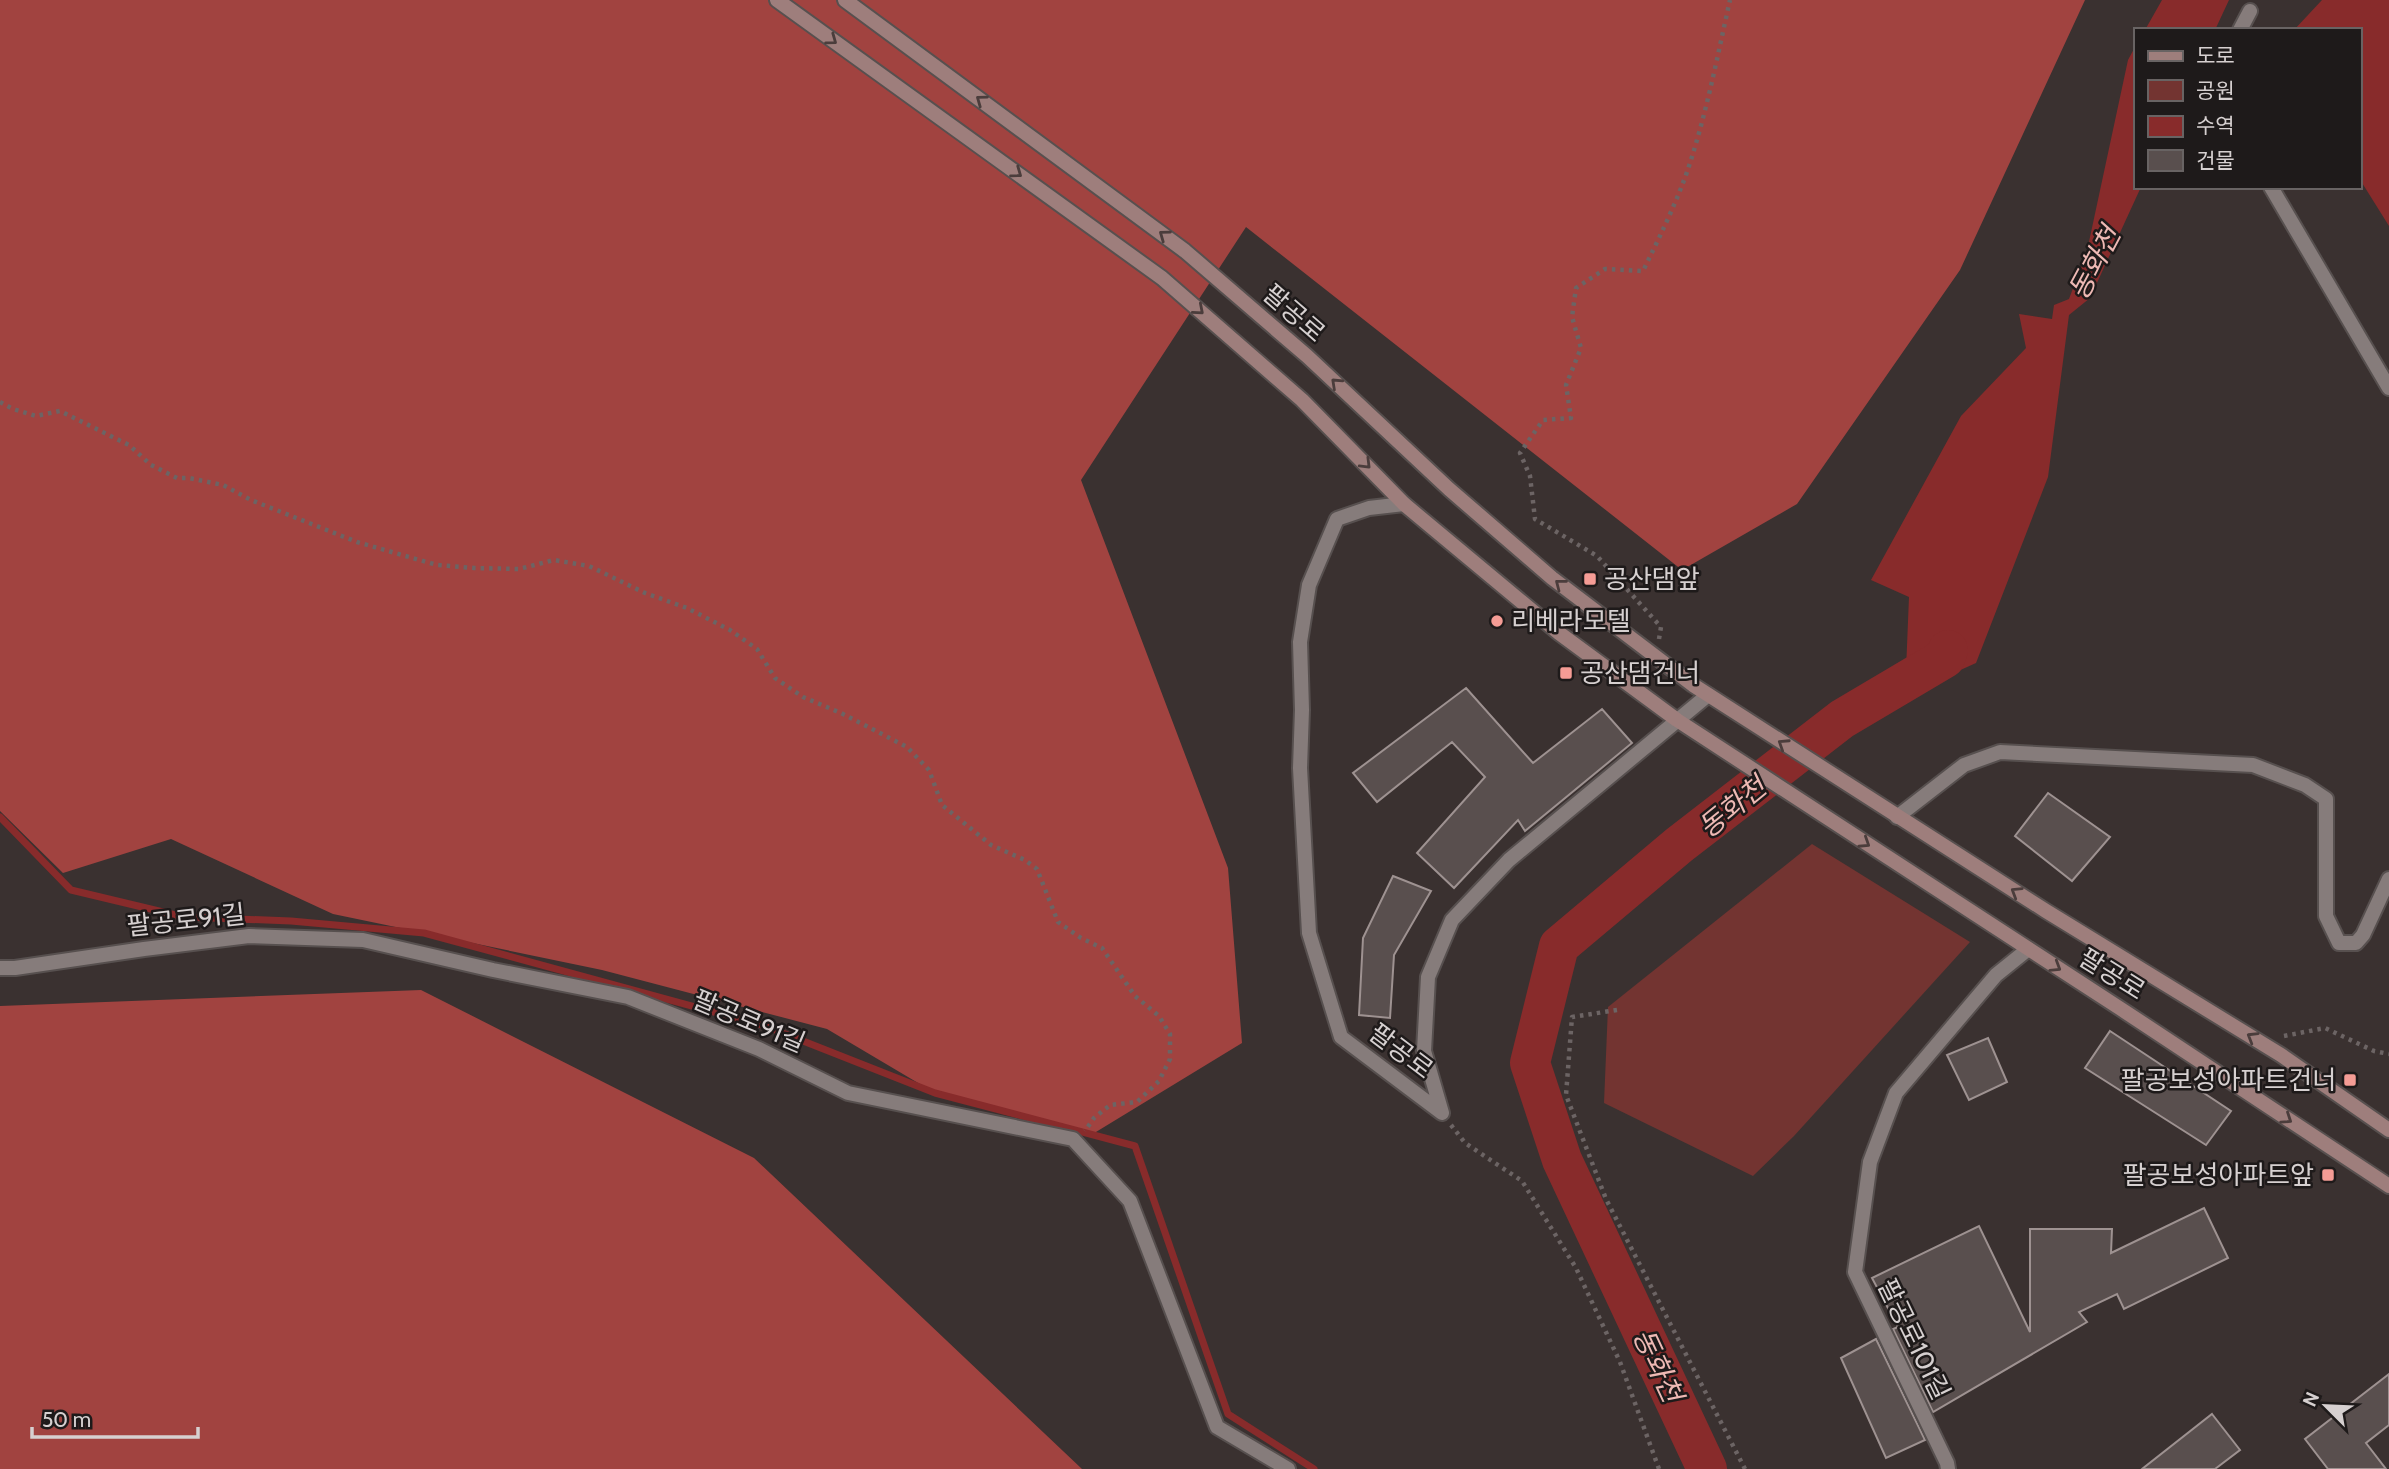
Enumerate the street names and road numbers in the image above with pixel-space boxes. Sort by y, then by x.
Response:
street label: 팔공로 [1256,277,1332,349]
street label: 팔공로91길 [125,898,247,942]
street label: 팔공로 [2073,941,2151,1007]
street label: 팔공로91길 [688,983,810,1059]
street label: 팔공로 [1363,1017,1439,1085]
street label: 팔공로101길 [1871,1273,1957,1405]

